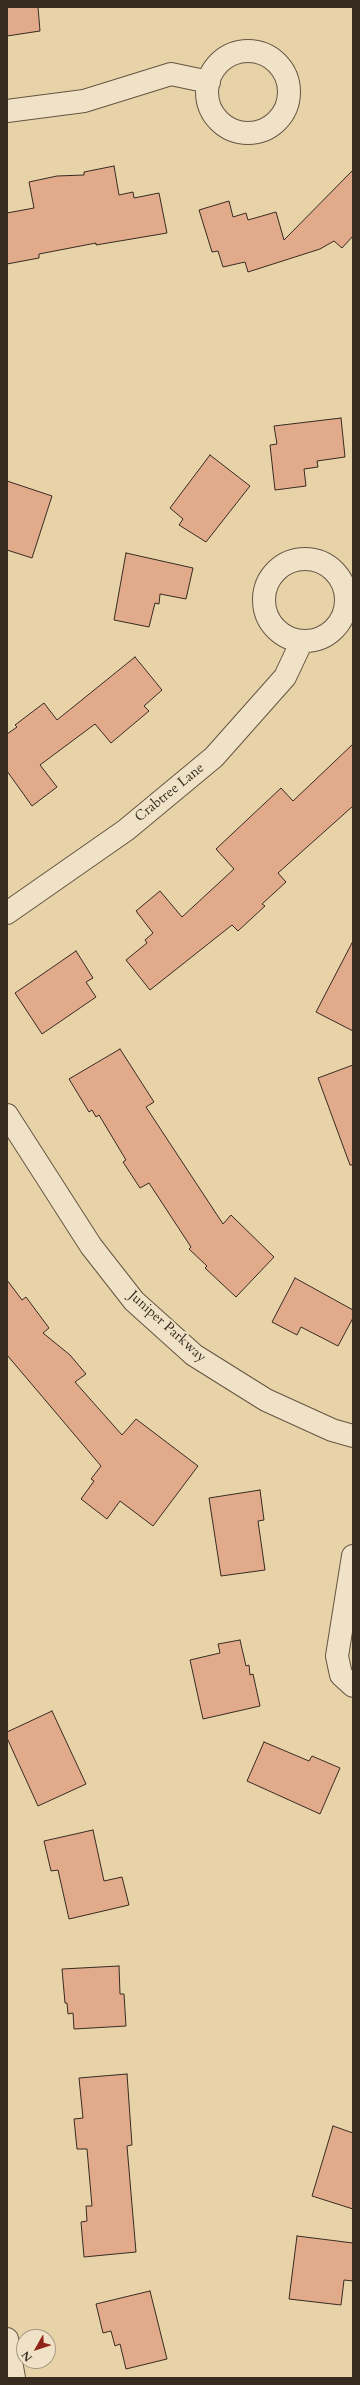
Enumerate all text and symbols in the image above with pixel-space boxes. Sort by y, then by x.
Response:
street label: Crabtree Lane [132,760,208,826]
street label: Juniper Parkway [125,1288,209,1366]
north arrow [16,2329,56,2369]
text: N [18,2348,36,2365]

